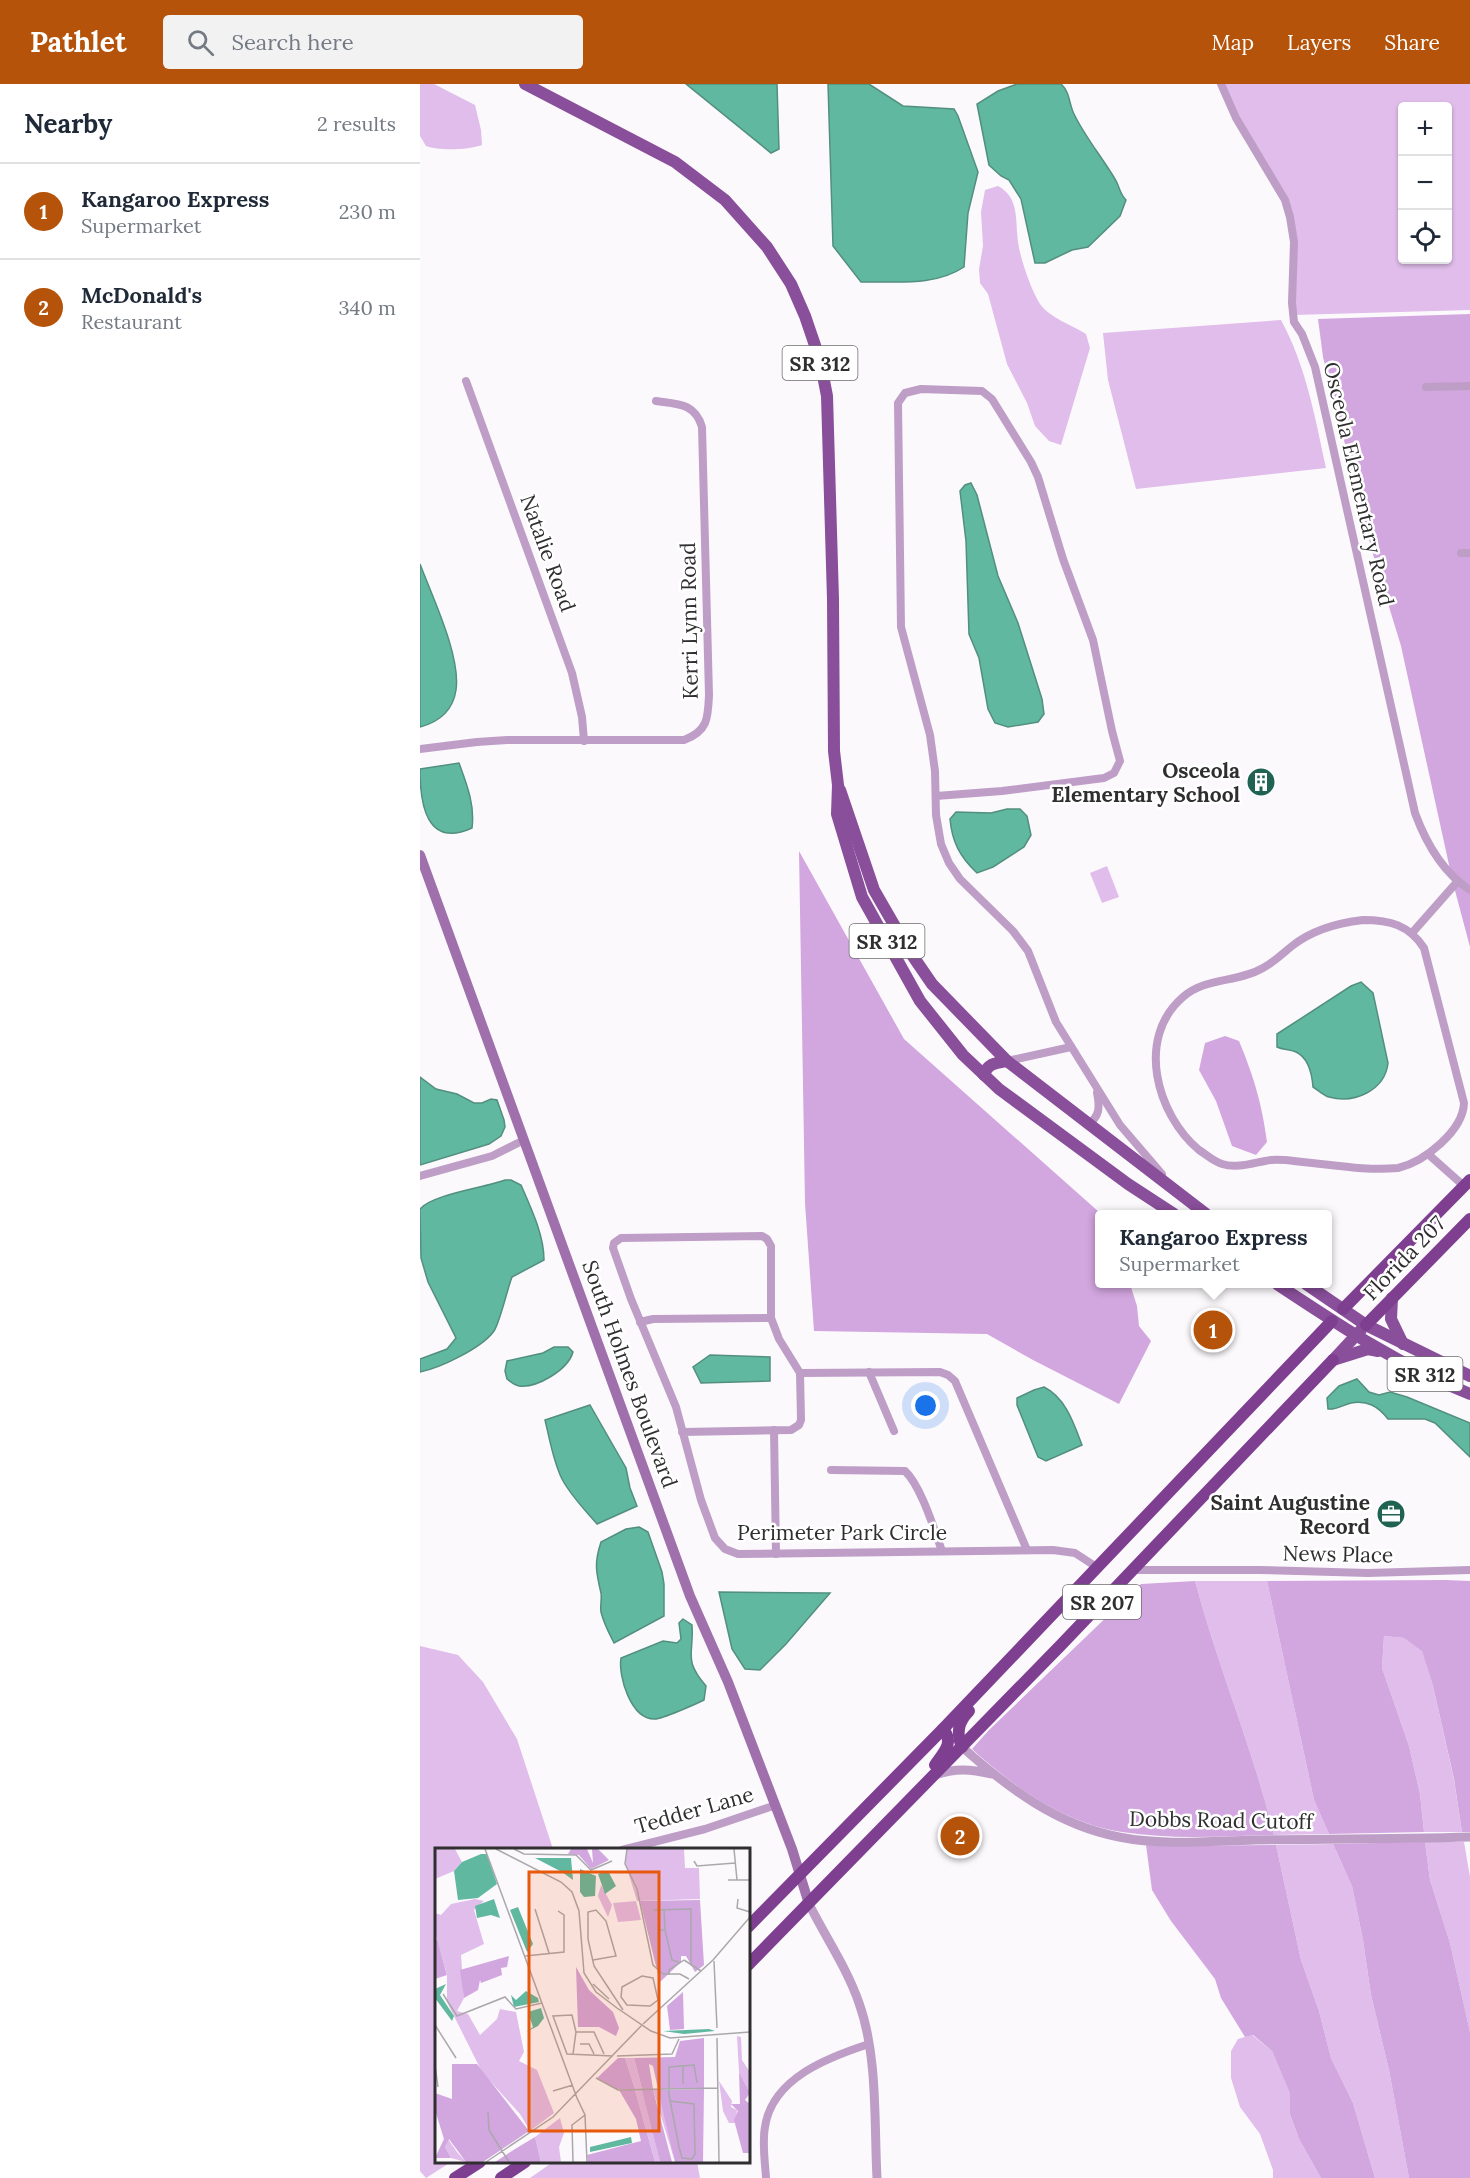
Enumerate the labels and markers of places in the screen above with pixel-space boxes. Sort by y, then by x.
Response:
place label: Osceola Elementary School [1051,757,1240,808]
building icon: Osceola Elementary School [1245,766,1277,798]
pin: 1 [1194,1308,1232,1352]
place label: Saint Augustine Record [1210,1489,1370,1540]
office icon: Saint Augustine Record [1375,1498,1407,1530]
pin: 2 [940,1814,980,1858]

